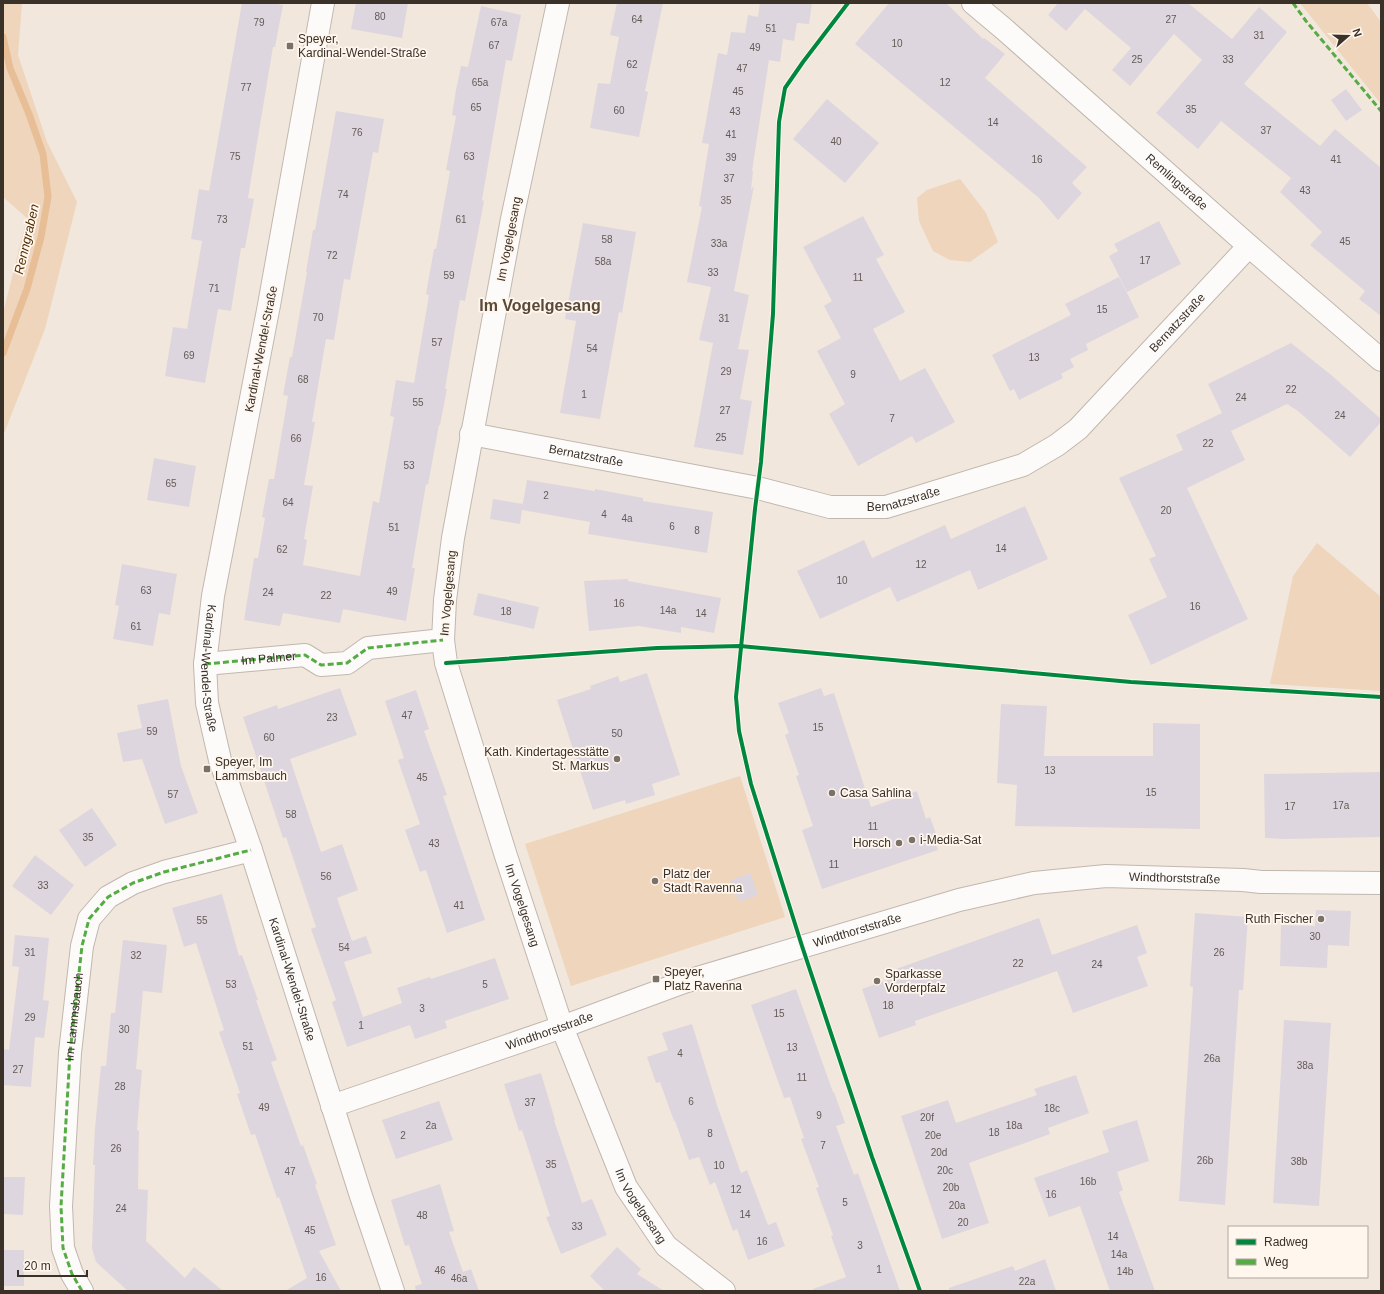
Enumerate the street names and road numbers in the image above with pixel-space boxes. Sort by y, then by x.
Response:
street label: Remlingstraße [1143,151,1211,213]
street label: Im Vogelgesang [494,195,524,283]
street label: Kardinal-Wendel-Straße [242,284,280,413]
street label: Bernatzstraße [1146,290,1208,355]
street label: Bernatzstraße [548,442,625,470]
street label: Bernatzstraße [867,484,942,514]
street label: Im Vogelgesang [437,550,459,636]
street label: Kardinal-Wendel-Straße [198,604,221,734]
street label: Im Palmer [241,649,297,668]
street label: Im Vogelgesang [502,862,542,948]
street label: Windthorststraße [1129,870,1221,886]
street label: Windthorststraße [811,910,903,950]
street label: Kardinal-Wendel-Straße [266,916,318,1043]
street label: Im Lammsbauch [63,972,86,1061]
street label: Windthorststraße [504,1009,595,1053]
street label: Im Vogelgesang [612,1166,669,1246]

